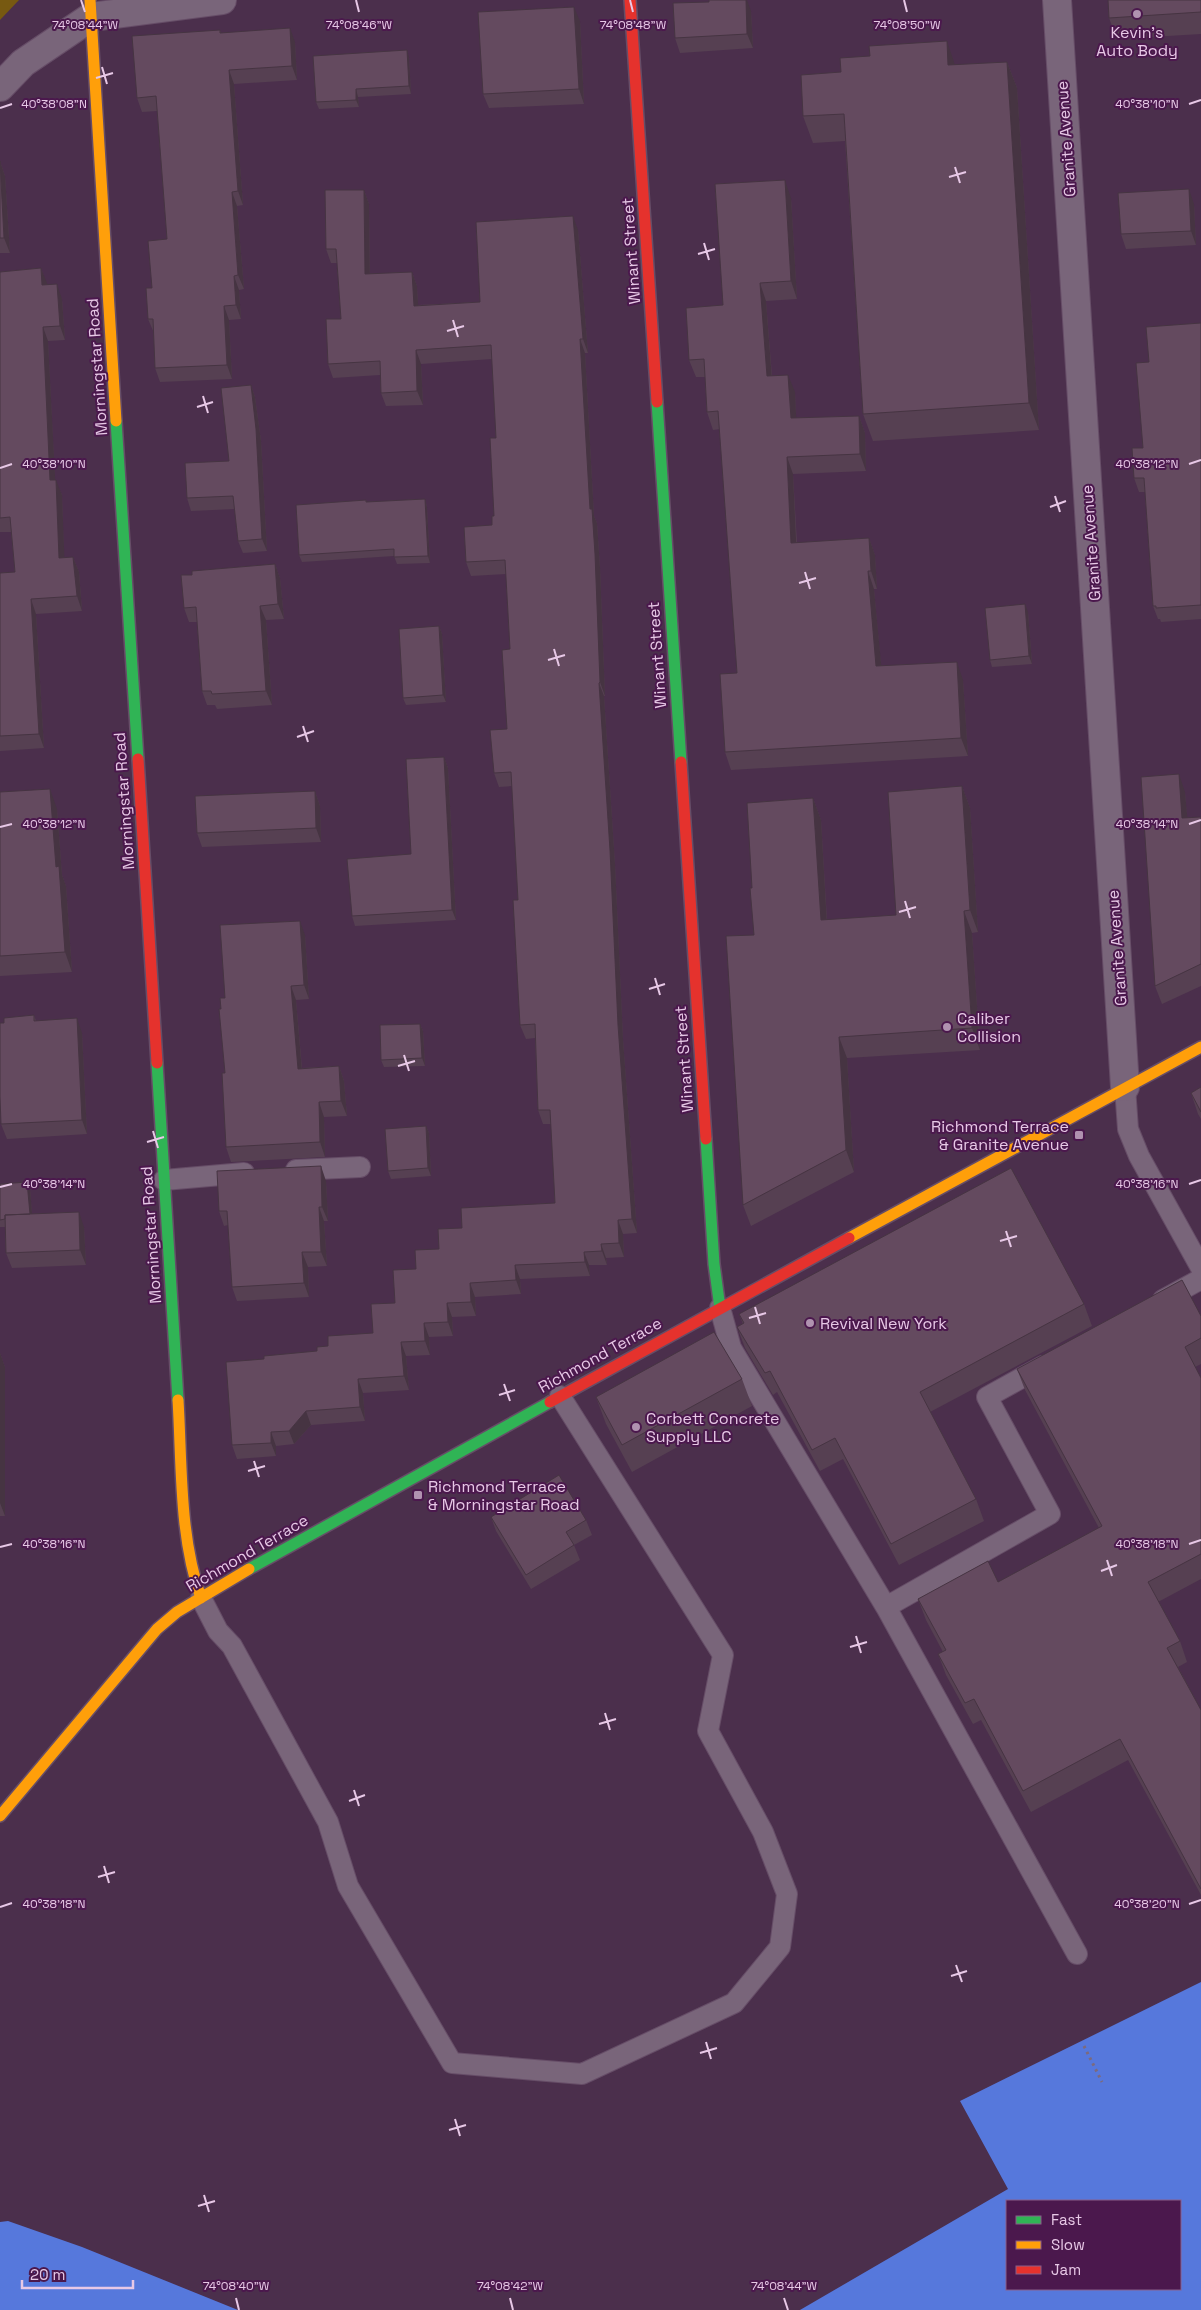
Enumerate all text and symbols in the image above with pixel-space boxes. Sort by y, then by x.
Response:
marker: Kevin’s Auto Body [1131,8,1143,20]
text: 74°08'44"W [52,17,118,33]
text: 74°08'46"W [326,17,393,33]
text: 74°08'48"W [600,17,667,33]
text: 74°08'50"W [874,17,941,33]
place label: Kevin’s Auto Body [1096,22,1178,61]
street label: Granite Avenue [1051,80,1081,198]
text: 40°38'08"N [21,96,87,112]
text: 40°38'10"N [1115,96,1179,112]
street label: Winant Street [617,197,645,305]
street label: Morningstar Road [82,298,112,436]
text: 40°38'10"N [22,456,86,472]
text: 40°38'12"N [1116,456,1178,472]
street label: Granite Avenue [1076,484,1106,602]
street label: Winant Street [643,601,671,709]
street label: Morningstar Road [109,732,139,870]
text: 40°38'12"N [23,816,85,832]
text: 40°38'14"N [1116,816,1178,832]
street label: Granite Avenue [1102,889,1132,1007]
street label: Winant Street [670,1005,698,1113]
place label: Caliber Collision [957,1008,1021,1047]
marker: Caliber Collision [941,1021,953,1033]
place label: Richmond Terrace & Granite Avenue [931,1116,1069,1155]
marker: Richmond Terrace & Granite Avenue [1073,1129,1085,1141]
street label: Morningstar Road [136,1166,166,1304]
text: 40°38'14"N [23,1176,85,1192]
text: 40°38'16"N [1116,1176,1178,1192]
street label: Richmond Terrace [535,1312,665,1398]
place label: Revival New York [820,1313,947,1334]
marker: Revival New York [804,1317,816,1329]
place label: Corbett Concrete Supply LLC [646,1408,780,1447]
marker: Corbett Concrete Supply LLC [630,1421,642,1433]
place label: Richmond Terrace & Morningstar Road [428,1476,580,1515]
marker: Richmond Terrace & Morningstar Road [412,1489,424,1501]
street label: Richmond Terrace [182,1509,312,1597]
text: 40°38'16"N [23,1536,85,1552]
text: 40°38'18"N [1115,1536,1179,1552]
text: 40°38'18"N [22,1896,86,1912]
text: 40°38'20"N [1114,1896,1180,1912]
legend [1006,2200,1181,2290]
text: Fast [1051,2210,1082,2229]
text: Slow [1051,2235,1085,2254]
scale bar [22,2258,134,2290]
text: Jam [1051,2260,1081,2279]
text: 20 m [30,2265,65,2284]
text: 74°08'40"W [203,2278,270,2294]
text: 74°08'42"W [477,2278,544,2294]
text: 74°08'44"W [751,2278,817,2294]

